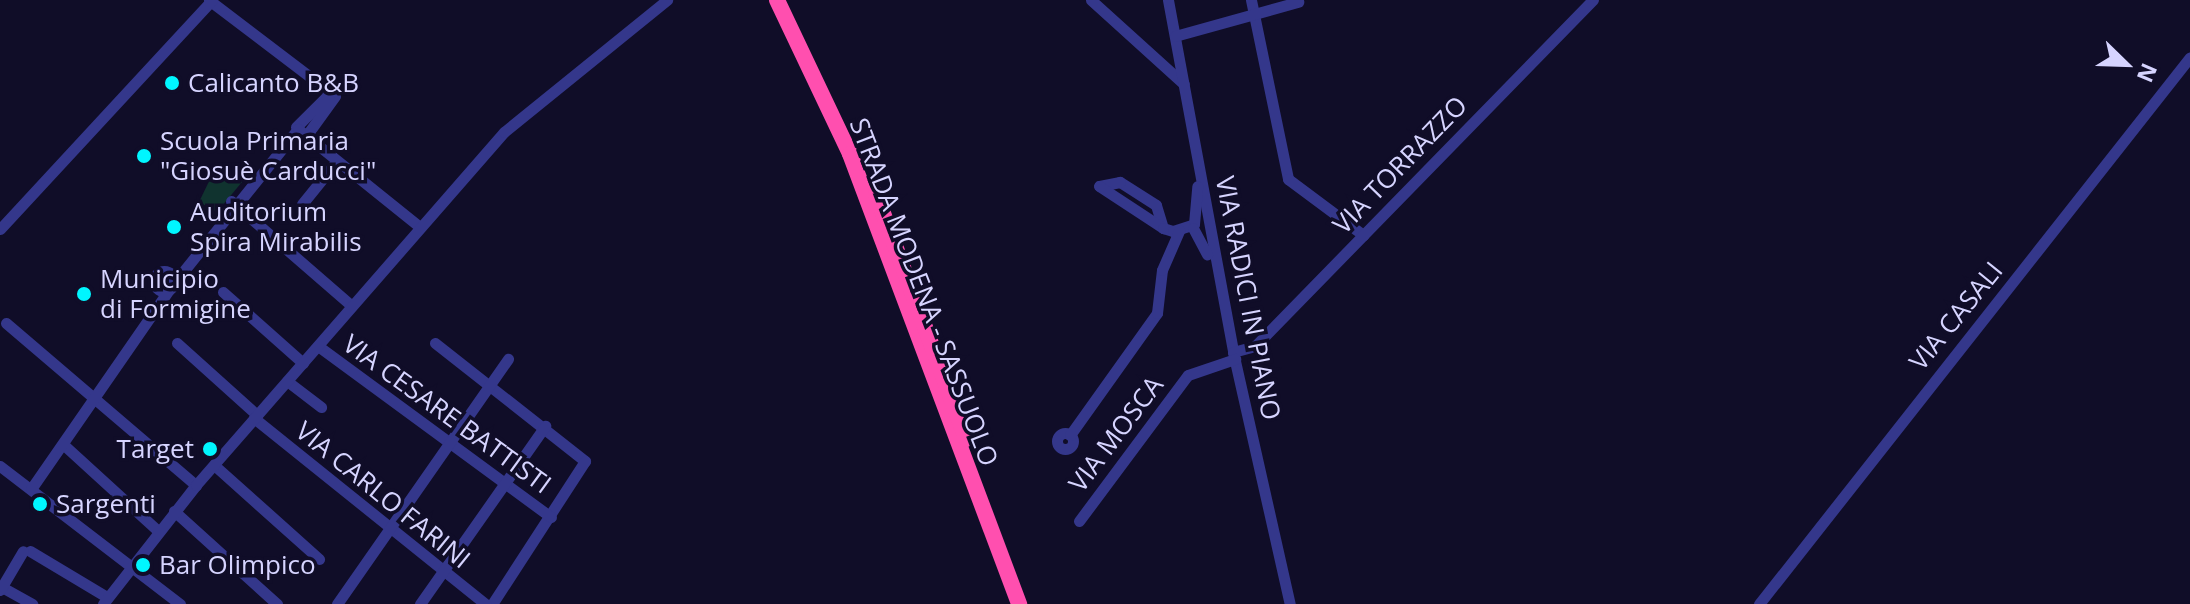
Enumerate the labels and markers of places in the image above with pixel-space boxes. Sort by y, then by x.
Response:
place label: Calicanto B&B [188,67,359,99]
marker: Calicanto B&B [163,74,181,92]
place label: Scuola Primaria "Giosuè Carducci" [160,125,376,186]
marker: Scuola Primaria "Giosuè Carducci" [135,147,153,165]
place label: Auditorium Spira Mirabilis [190,196,362,258]
marker: Auditorium Spira Mirabilis [165,218,183,236]
place label: Municipio di Formigine [100,263,251,324]
marker: Municipio di Formigine [75,285,93,303]
place label: Target [117,433,194,465]
marker: Target [201,440,219,458]
place label: Sargenti [56,488,156,520]
marker: Sargenti [31,495,49,513]
place label: Bar Olimpico [159,549,316,581]
marker: Bar Olimpico [134,556,152,574]

